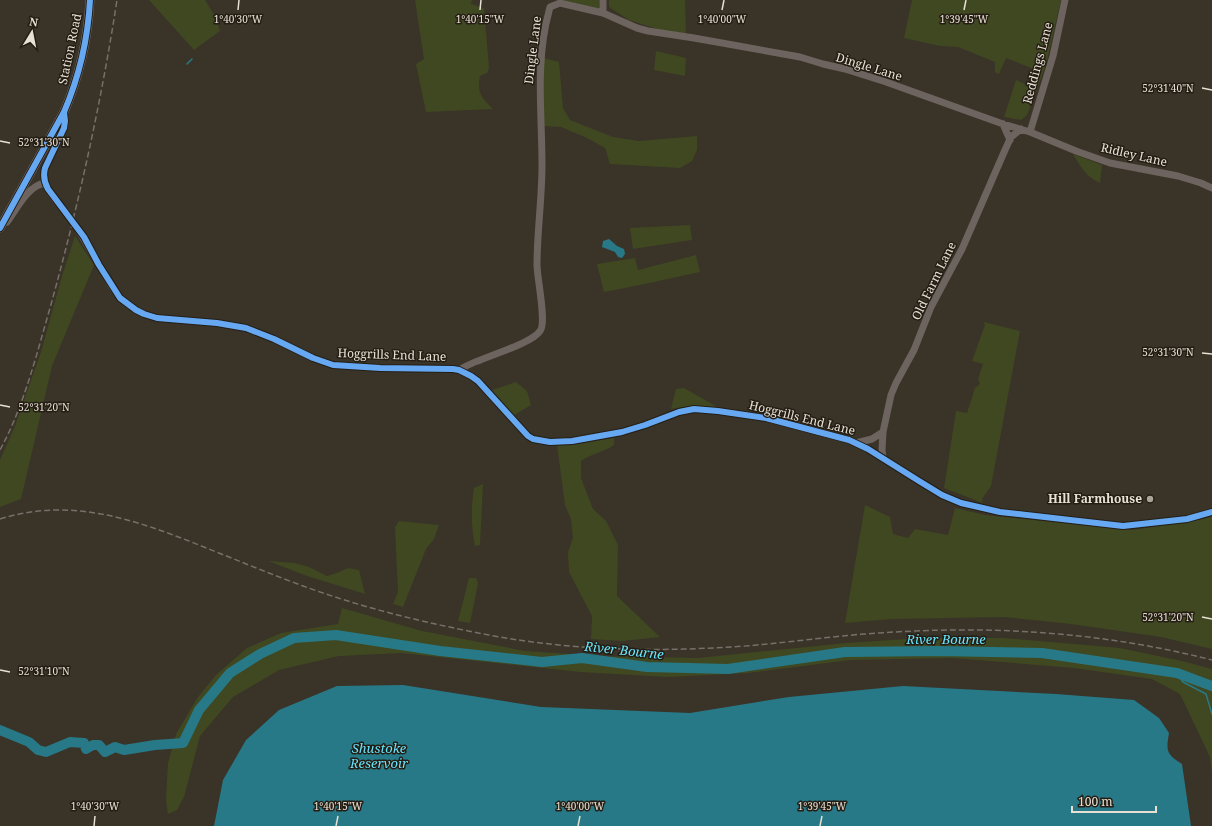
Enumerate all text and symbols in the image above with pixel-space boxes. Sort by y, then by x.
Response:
street label: Station Road [54,11,85,86]
north arrow [12,12,52,52]
text: 1°40'30"W [214,12,263,26]
text: 1°40'15"W [456,12,505,26]
text: 1°40'00"W [698,12,747,26]
text: 1°39'45"W [940,12,989,26]
text: N [28,14,40,30]
street label: Dingle Lane [520,15,545,85]
street label: Reddings Lane [1018,20,1057,106]
street label: Dingle Lane [834,48,904,85]
text: 52°31'40"N [1142,81,1194,95]
text: 52°31'30"N [18,135,70,149]
street label: Ridley Lane [1099,139,1169,170]
street label: Old Farm Lane [907,239,960,323]
street label: Hoggrills End Lane [337,344,447,365]
text: 52°31'30"N [1142,345,1194,359]
street label: Hoggrills End Lane [747,396,857,439]
text: 52°31'20"N [18,400,70,414]
place label: Hill Farmhouse [1048,490,1142,507]
marker: Hill Farmhouse [1145,494,1155,504]
text: 52°31'20"N [1142,610,1194,624]
water label: River Bourne [905,630,986,648]
water label: River Bourne [583,637,665,663]
text: 52°31'10"N [18,664,70,678]
water label: Shustoke Reservoir [349,739,409,772]
scale bar [1072,788,1156,814]
text: 100 m [1078,793,1113,810]
text: 1°40'30"W [71,799,120,813]
text: 1°40'15"W [314,799,363,813]
text: 1°40'00"W [556,799,605,813]
text: 1°39'45"W [798,799,847,813]

